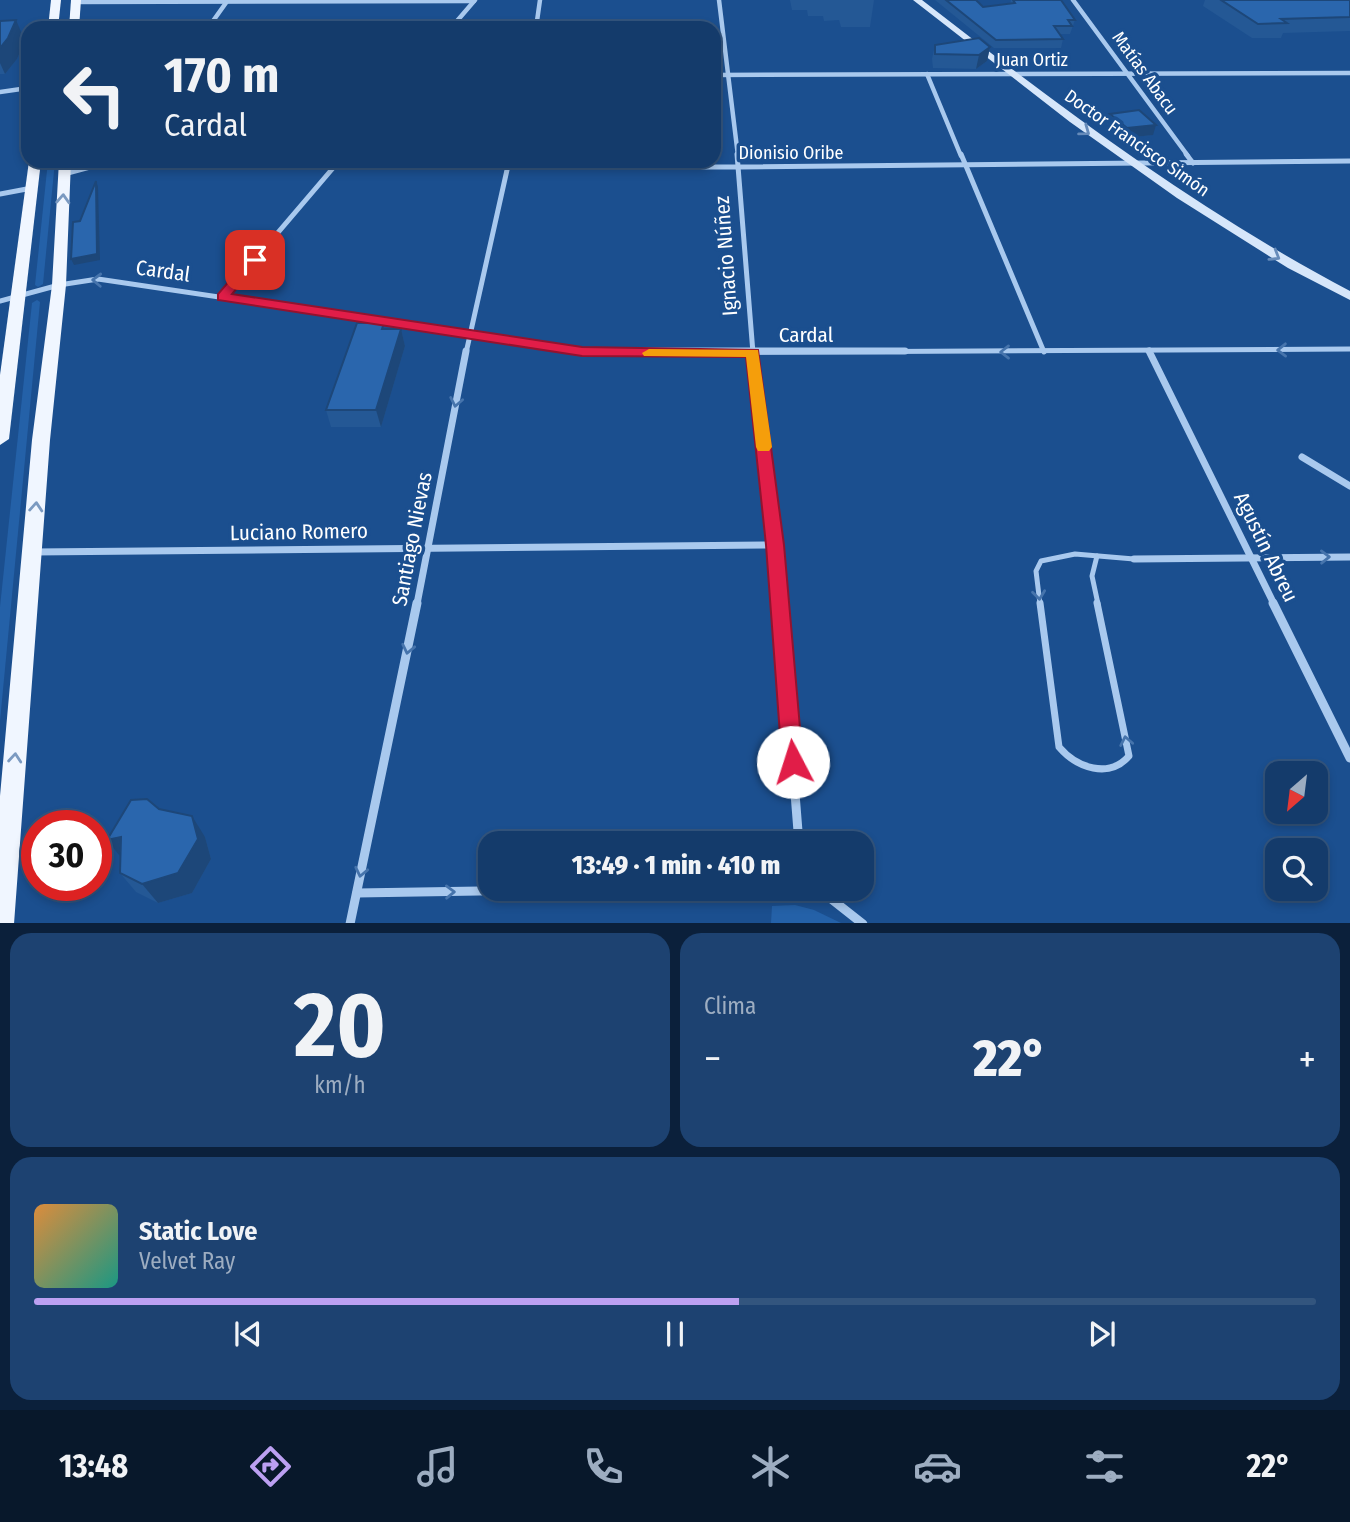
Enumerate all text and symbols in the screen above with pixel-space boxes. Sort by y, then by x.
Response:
street label: Matías Abacu [1107,27,1183,119]
text: 170 m [164,46,280,105]
icon: left [49,49,140,140]
street label: Juan Ortiz [996,49,1068,71]
street label: Doctor Francisco Simón [1060,85,1214,201]
text: Cardal [164,106,247,144]
one-way arrow [1077,123,1090,135]
street label: Dionisio Oribe [739,142,844,164]
one-way arrow [55,193,70,204]
street label: Ignacio Núñez [709,195,743,317]
pin [225,230,285,290]
icon: arrive [236,241,274,279]
one-way arrow [1267,248,1280,261]
street label: Cardal [134,254,192,288]
one-way arrow [91,273,102,288]
street label: Cardal [779,322,834,348]
one-way arrow [1276,342,1287,357]
one-way arrow [1000,344,1010,360]
one-way arrow [450,396,465,408]
street label: Santiago Nievas [386,470,438,608]
street label: Agustín Abreu [1228,488,1304,606]
one-way arrow [28,501,43,512]
street label: Luciano Romero [230,518,368,546]
one-way arrow [1320,550,1331,565]
one-way arrow [1032,589,1047,601]
one-way arrow [401,643,416,655]
position arrow [756,725,830,799]
one-way arrow [1119,736,1134,748]
one-way arrow [7,752,22,763]
north arrow [1265,761,1328,824]
map controls [1265,761,1328,901]
speed limit sign: 30 [21,810,112,901]
button: search [1265,838,1328,901]
text: 13:49 · 1 min · 410 m [572,850,780,881]
one-way arrow [355,866,370,878]
one-way arrow [444,884,455,899]
text: 20 [294,971,386,1080]
text: Clima [704,992,756,1020]
text: 22° [973,1027,1047,1090]
text: − [704,1036,721,1082]
text: + [1299,1036,1316,1082]
text: km/h [314,1071,366,1099]
text: Static Love [139,1216,257,1247]
text: Velvet Ray [139,1247,235,1275]
icon: previous [229,1315,267,1353]
icon: pause [656,1315,694,1353]
icon: next [1083,1315,1121,1353]
icon: directions [246,1442,295,1491]
icon: music [413,1442,462,1491]
icon: phone [579,1442,628,1491]
icon: climate [746,1442,795,1491]
icon: car [913,1442,962,1491]
icon: filters [1080,1442,1129,1491]
text: 13:48 [59,1447,128,1485]
text: 22° [1246,1447,1291,1485]

